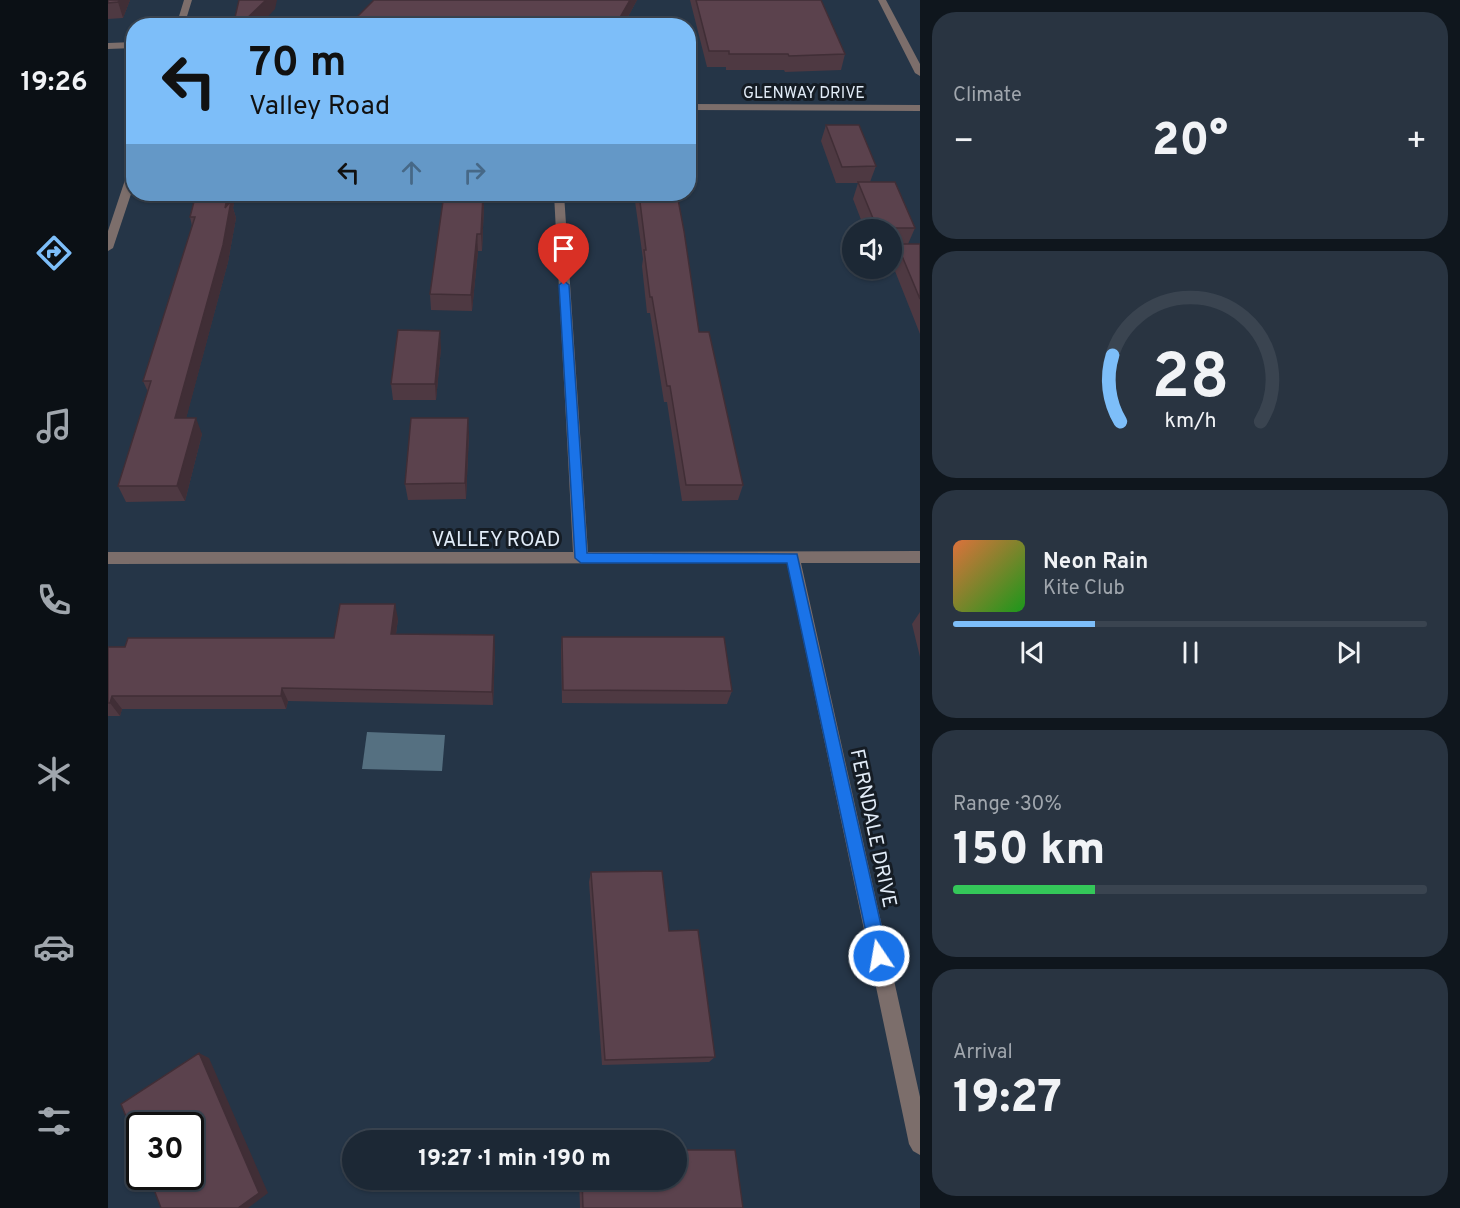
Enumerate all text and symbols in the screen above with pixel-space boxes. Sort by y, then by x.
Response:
text: 70 m [249,38,347,91]
icon: left [150,42,228,120]
text: 19:26 [20,66,88,100]
text: Climate [953,83,1022,109]
street label: GLENWAY DRIVE [743,84,865,104]
text: Valley Road [249,90,390,124]
text: 20° [1152,114,1228,171]
text: − [953,122,974,164]
text: + [1406,122,1427,164]
icon: left [332,156,365,189]
icon: ahead [395,156,428,189]
icon: right [458,156,491,189]
map controls [842,219,902,279]
button: sound [842,219,902,279]
pin [538,223,589,285]
icon: directions [33,232,75,274]
icon: arrive [547,232,580,265]
text: 28 [1151,341,1229,420]
icon: music [33,405,75,447]
text: km/h [1164,408,1216,435]
street label: VALLEY ROAD [432,528,561,554]
text: Neon Rain [1043,549,1148,576]
text: Kite Club [1043,576,1125,602]
icon: phone [33,579,75,621]
icon: previous [1016,636,1049,669]
icon: pause [1174,636,1207,669]
icon: next [1332,636,1365,669]
street label: FERNDALE DRIVE [843,747,902,910]
icon: climate [33,753,75,795]
text: Range · 30% [953,792,1062,818]
text: 150 km [953,823,1105,880]
position arrow [847,924,911,988]
icon: car [33,926,75,968]
text: Arrival [953,1040,1013,1066]
text: 19:27 [953,1071,1062,1128]
icon: filters [33,1100,75,1142]
speed limit sign: 30 [126,1112,204,1190]
text: 19:27 · 1 min · 190 m [418,1146,611,1173]

